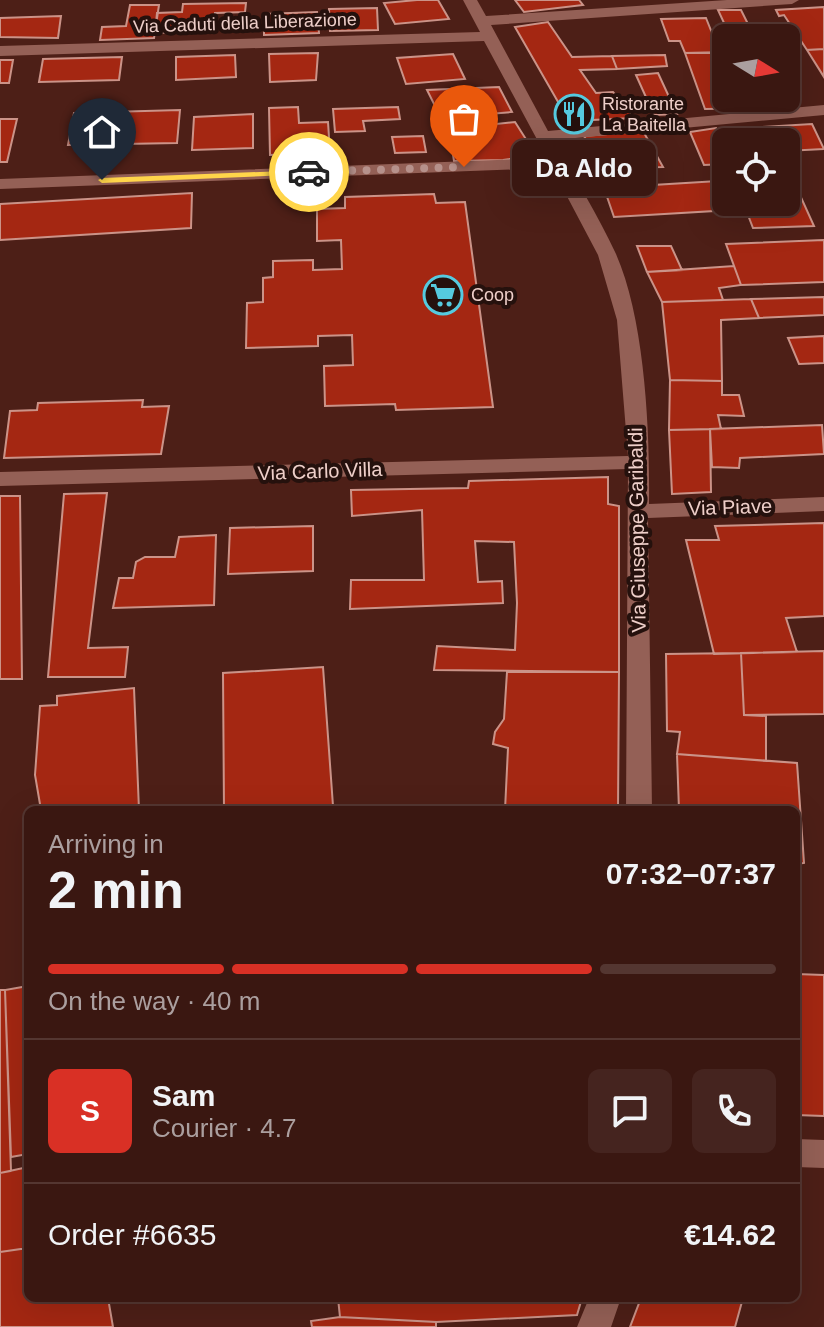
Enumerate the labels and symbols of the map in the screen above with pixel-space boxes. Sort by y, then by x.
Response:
street label: Via Caduti della Liberazione [133,9,357,37]
north arrow [712,24,800,112]
pin [430,85,498,167]
restaurant icon: Ristorante La Baitella [553,93,595,135]
place label: Ristorante La Baitella [602,94,687,135]
pin [68,98,136,180]
courier [269,132,349,212]
callout: Da Aldo [512,139,656,195]
supermarket icon: Coop [422,274,464,316]
place label: Coop [471,285,514,305]
street label: Via Giuseppe Garibaldi [624,427,650,633]
street label: Via Carlo Villa [257,458,384,484]
street label: Via Piave [688,495,772,519]

